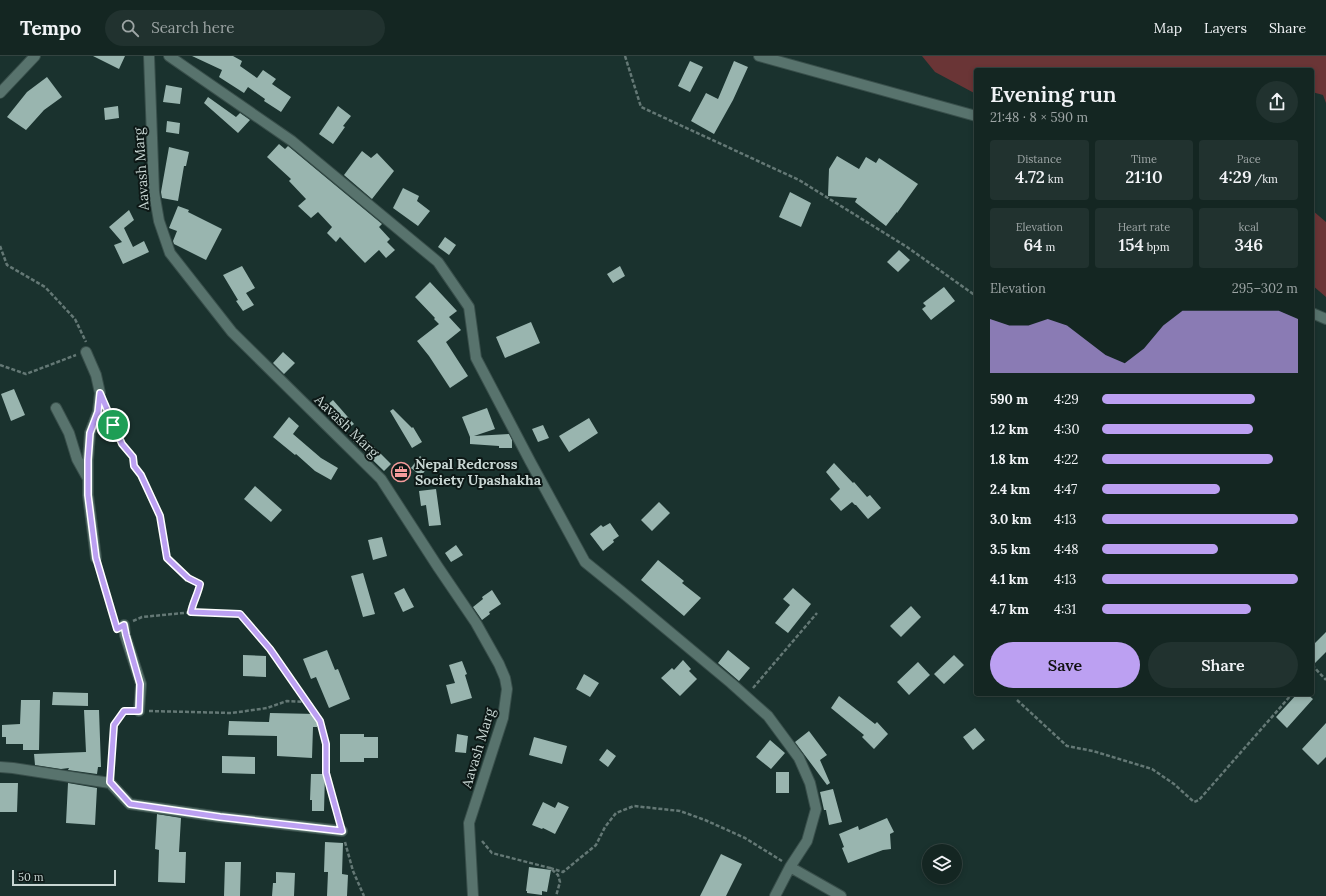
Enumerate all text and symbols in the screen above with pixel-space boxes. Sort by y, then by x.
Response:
search box [105,10,385,46]
text: Tempo [20,16,81,40]
icon: search [119,17,141,39]
text: Search here [151,18,234,37]
text: Map [1154,19,1182,37]
text: Layers [1204,19,1247,37]
text: Share [1269,19,1306,37]
text: Evening run [990,80,1117,108]
button: share [1256,81,1298,123]
text: 21:48 · 8 × 590 m [990,109,1088,126]
street label: Aavash Marg [129,127,153,212]
text: Distance [1017,152,1062,166]
text: Time [1131,152,1157,166]
text: Pace [1237,152,1261,166]
text: 4.72 [1015,166,1045,188]
text: 21:10 [1125,166,1163,188]
text: 4:29 [1219,166,1252,188]
text: km [1045,172,1064,186]
text: /km [1252,172,1278,186]
text: Elevation [1016,220,1063,234]
text: Heart rate [1118,220,1170,234]
text: kcal [1238,220,1259,234]
text: 64 [1023,234,1042,256]
text: 154 [1119,234,1144,256]
text: 346 [1234,234,1263,256]
text: m [1042,240,1055,254]
text: bpm [1144,240,1169,254]
text: Elevation [990,280,1046,297]
text: 295–302 m [1232,280,1298,297]
street label: Aavash Marg [310,390,383,461]
text: 590 m [990,391,1028,408]
text: 4:29 [1054,391,1079,408]
pin [96,408,130,442]
icon: arrive [102,414,124,436]
text: 1.2 km [990,421,1028,438]
text: 4:30 [1054,421,1080,438]
text: 1.8 km [990,451,1029,468]
text: 4:22 [1054,451,1078,468]
place label: Nepal Redcross Society Upashakha [415,455,542,489]
office icon: Nepal Redcross Society Upashakha [390,461,412,483]
text: 2.4 km [990,481,1030,498]
text: 4:47 [1054,481,1077,498]
text: 3.0 km [990,511,1031,528]
text: 4:13 [1054,511,1076,528]
text: 3.5 km [990,541,1030,558]
text: 4:48 [1054,541,1079,558]
text: 4.1 km [990,571,1029,588]
text: 4:13 [1054,571,1076,588]
text: 4.7 km [990,601,1029,618]
text: 4:31 [1054,601,1076,618]
button: Save [990,642,1140,688]
button: Share [1148,642,1298,688]
street label: Aavash Marg [457,706,499,791]
map controls [922,844,962,884]
button: layers [922,844,962,884]
scale bar [12,868,116,887]
text: 50 m [18,870,44,884]

